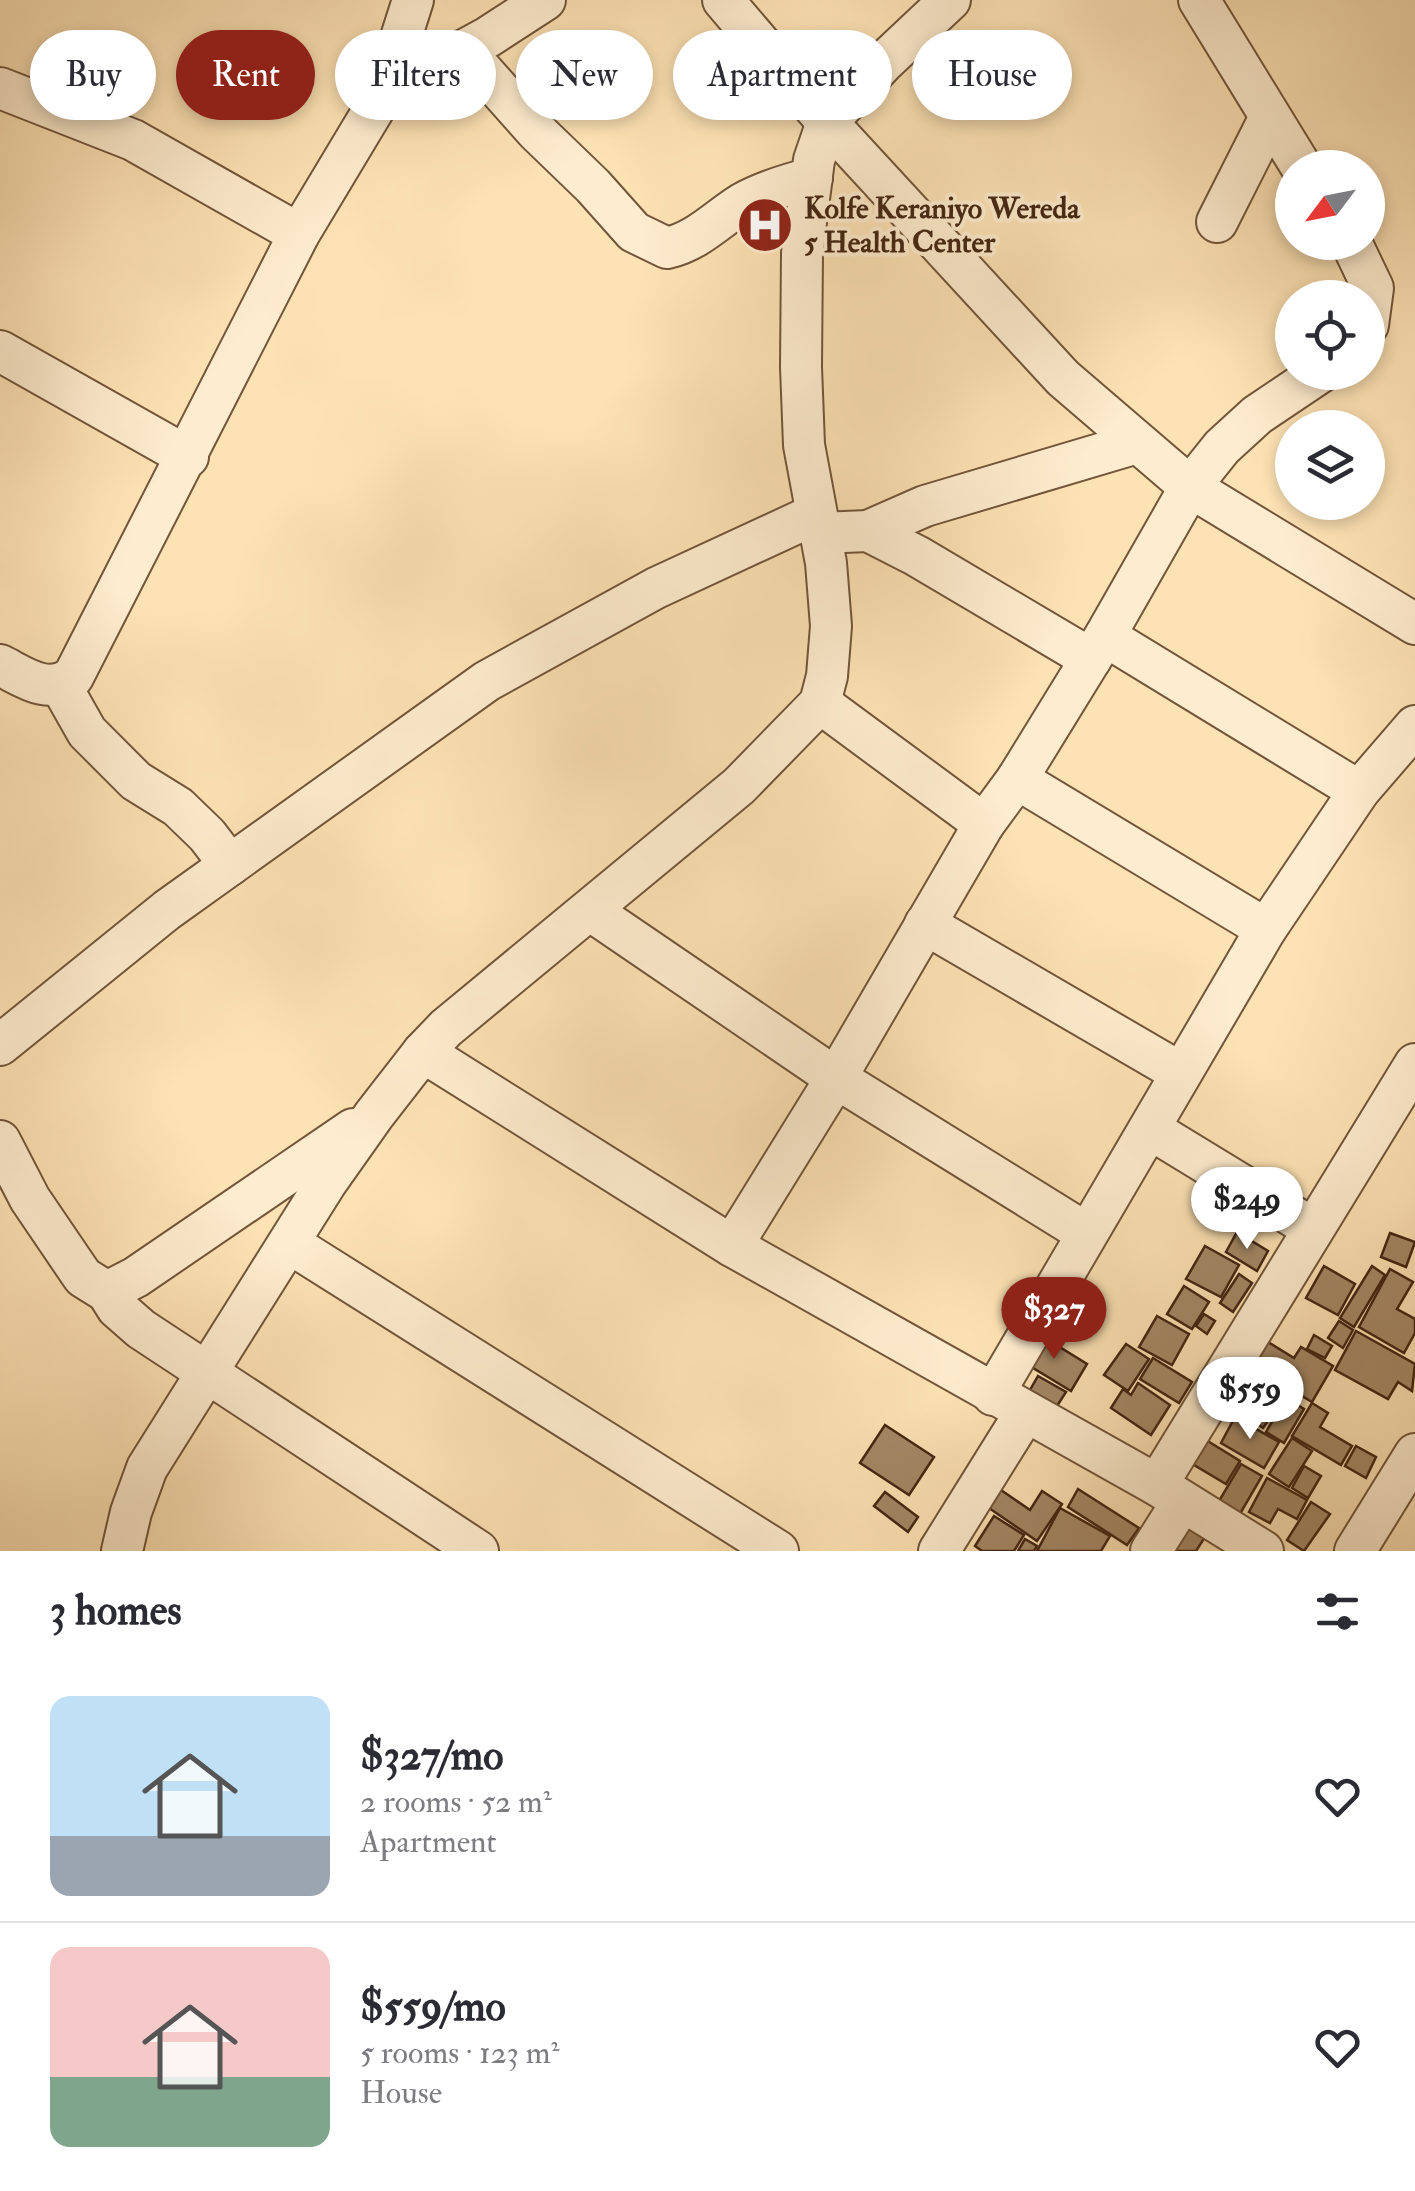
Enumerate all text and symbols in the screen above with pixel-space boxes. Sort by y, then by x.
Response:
chip: Buy [30,30,156,120]
chip: Rent [176,30,315,120]
chip: Filters [335,30,496,120]
chip: New [516,30,653,120]
chip: Apartment [673,30,892,120]
chip: House [912,30,1072,120]
north arrow [1275,150,1385,260]
map controls [1275,150,1385,520]
place label: Kolfe Keraniyo Wereda 5 Health Center [804,190,1081,261]
hospital icon: Kolfe Keraniyo Wereda 5 Health Center [735,195,795,255]
button: locate [1275,280,1385,390]
button: layers [1275,410,1385,520]
pin: $249 [1188,1167,1306,1252]
text: $249 [1213,1179,1281,1219]
pin: $327 [995,1277,1113,1362]
text: $327 [1023,1289,1085,1329]
pin: $559 [1191,1357,1309,1442]
text: $559 [1219,1369,1281,1409]
icon: filters [1310,1584,1365,1639]
text: 3 homes [50,1585,182,1637]
text: $327/mo [360,1730,503,1782]
icon: home [130,1736,250,1856]
icon: heart [1310,1769,1365,1824]
text: 2 rooms · 52 m² [360,1782,552,1822]
text: Apartment [360,1822,497,1862]
text: $559/mo [360,1981,506,2033]
icon: home [130,1987,250,2107]
icon: heart [1310,2020,1365,2075]
text: 5 rooms · 123 m² [360,2033,559,2073]
text: House [360,2073,442,2113]

